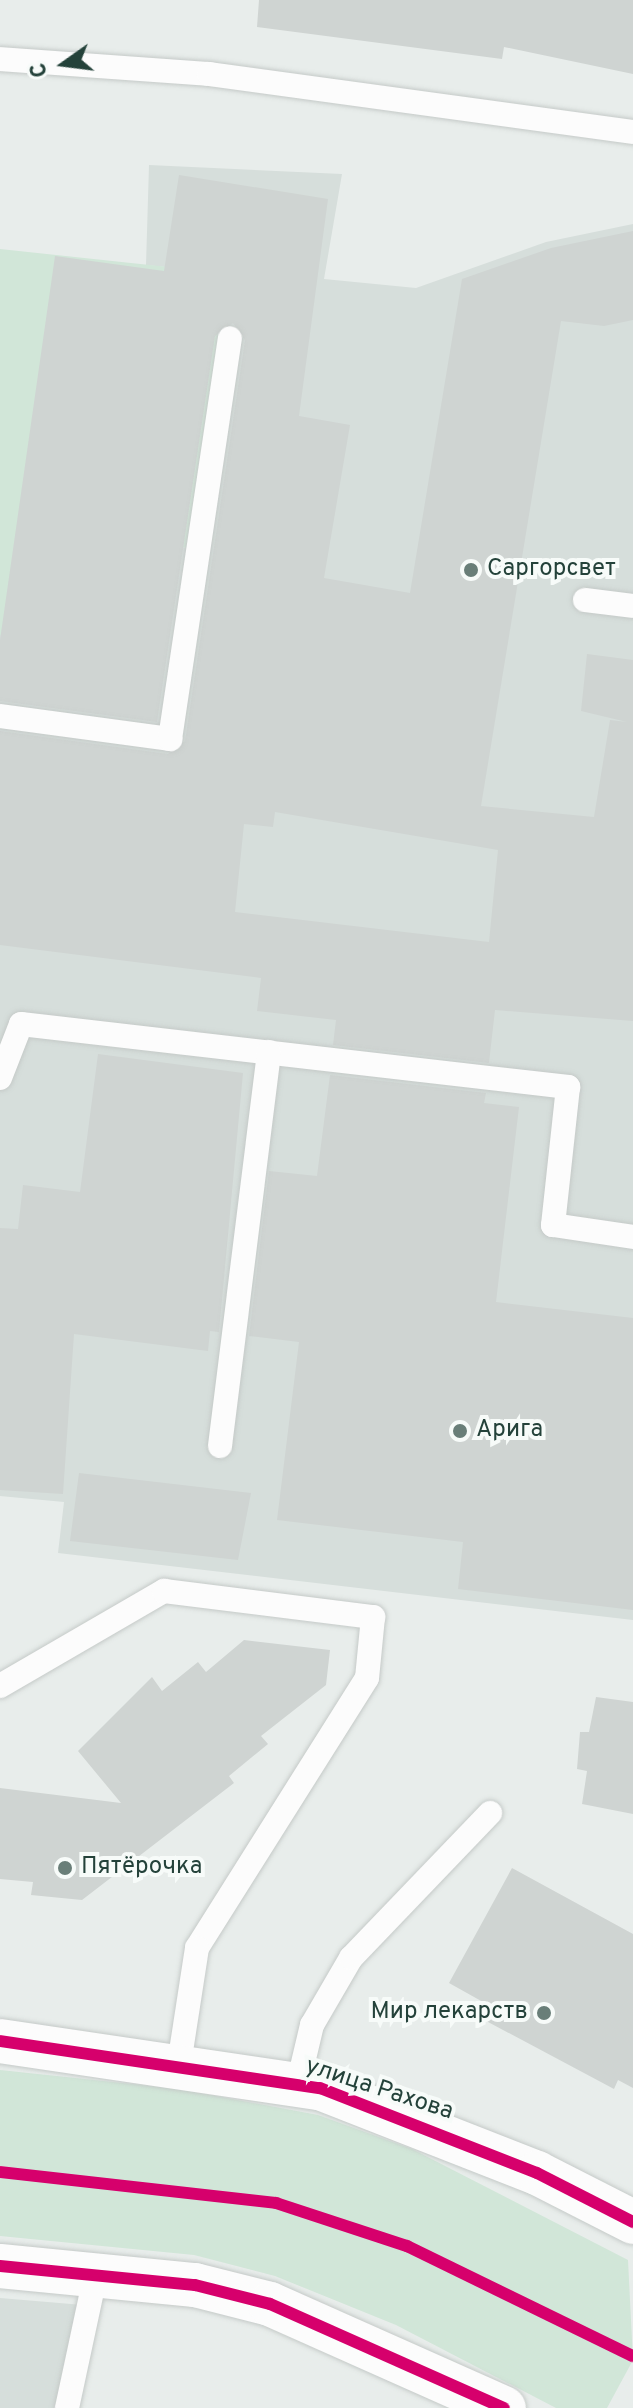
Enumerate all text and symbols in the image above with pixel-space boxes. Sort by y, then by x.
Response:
north arrow [24,24,104,104]
text: С [25,60,55,80]
place label: Саргорсвет [487,556,616,584]
marker: Саргорсвет [462,561,480,579]
place label: Арига [476,1417,543,1445]
marker: Арига [451,1422,469,1440]
place label: Пятёрочка [81,1854,202,1882]
marker: Пятёрочка [56,1859,74,1877]
place label: Мир лекарств [371,1999,528,2027]
marker: Мир лекарств [535,2004,553,2022]
street label: улица Рахова [301,2053,457,2127]

